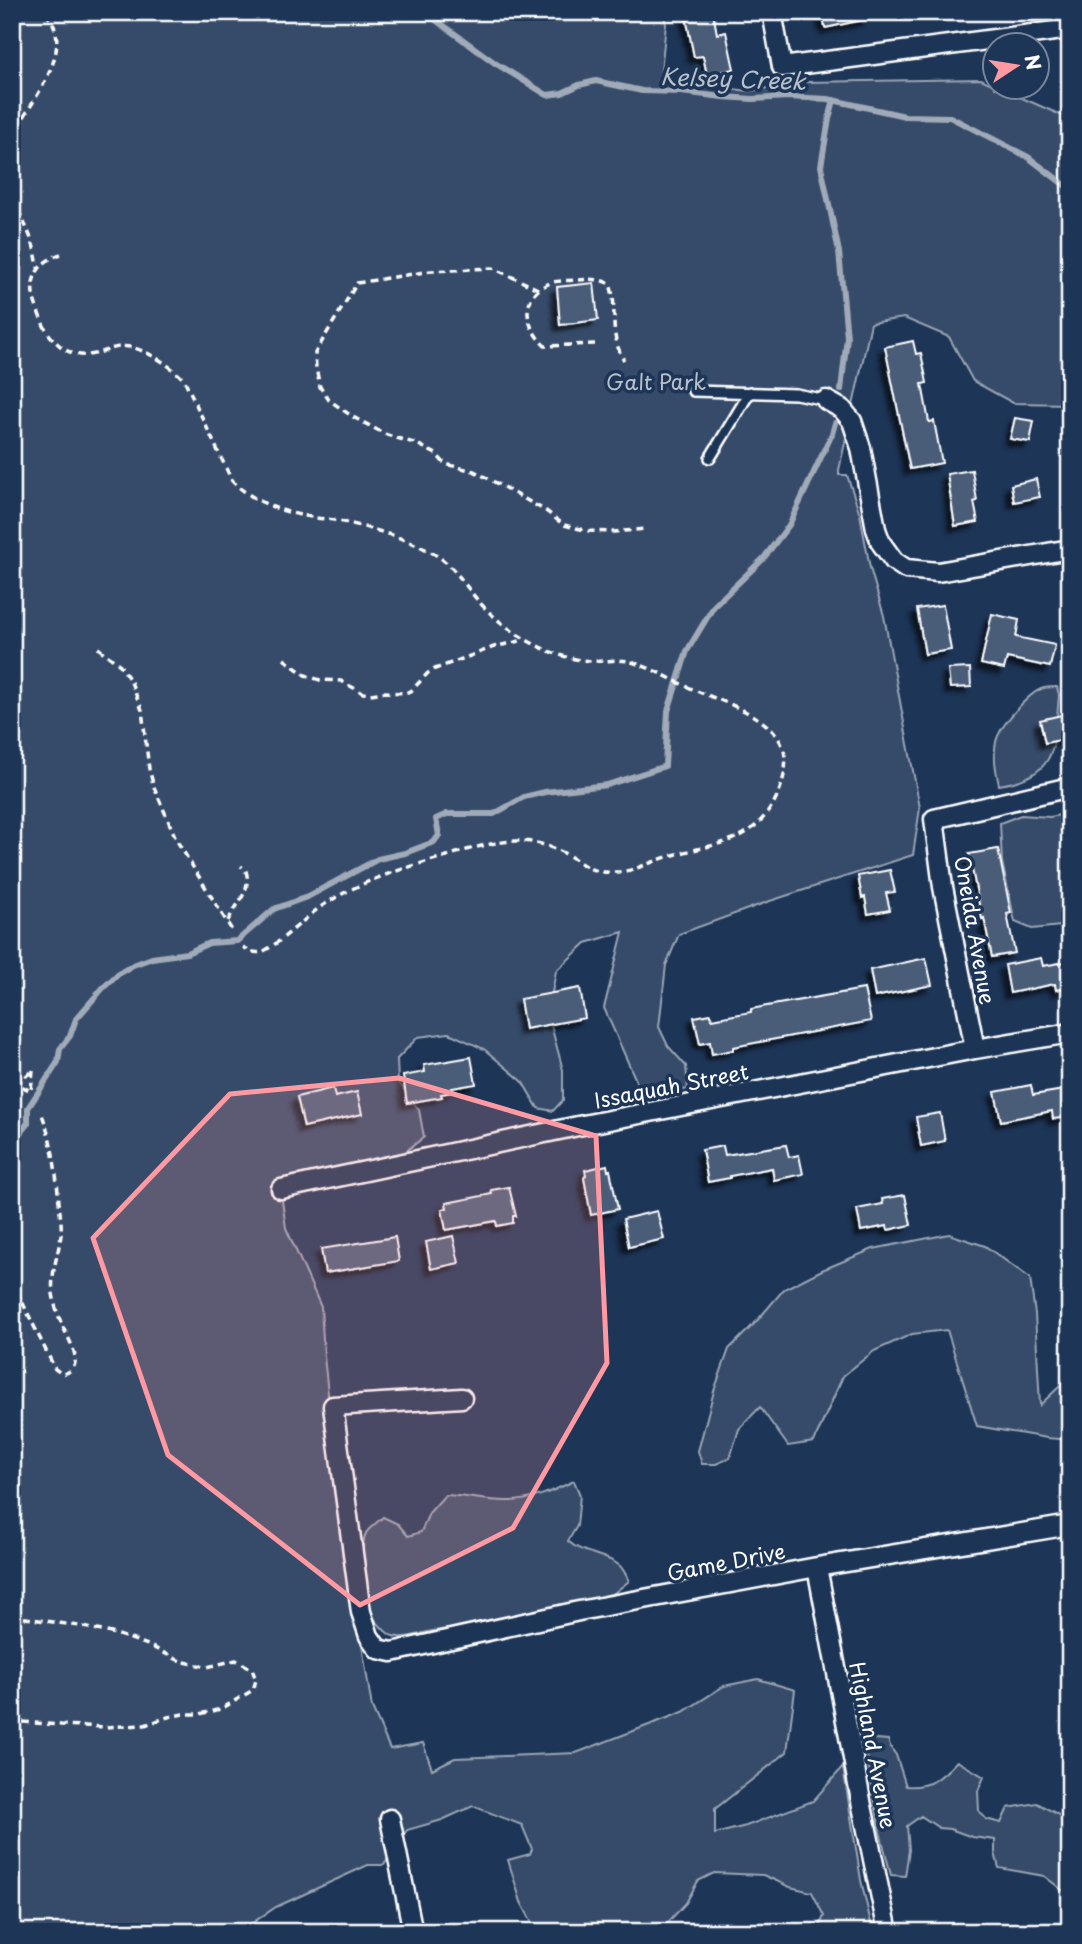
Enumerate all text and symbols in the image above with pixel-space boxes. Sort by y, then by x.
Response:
north arrow [981,32,1050,102]
text: N [1018,52,1049,73]
water label: Kelsey Creek [660,58,807,98]
park label: Galt Park [606,365,706,397]
street label: Oneida Avenue [947,853,1005,1007]
street label: Issaquah Street [591,1054,751,1116]
street label: Game Drive [664,1534,788,1588]
street label: Highland Avenue [842,1659,906,1831]

